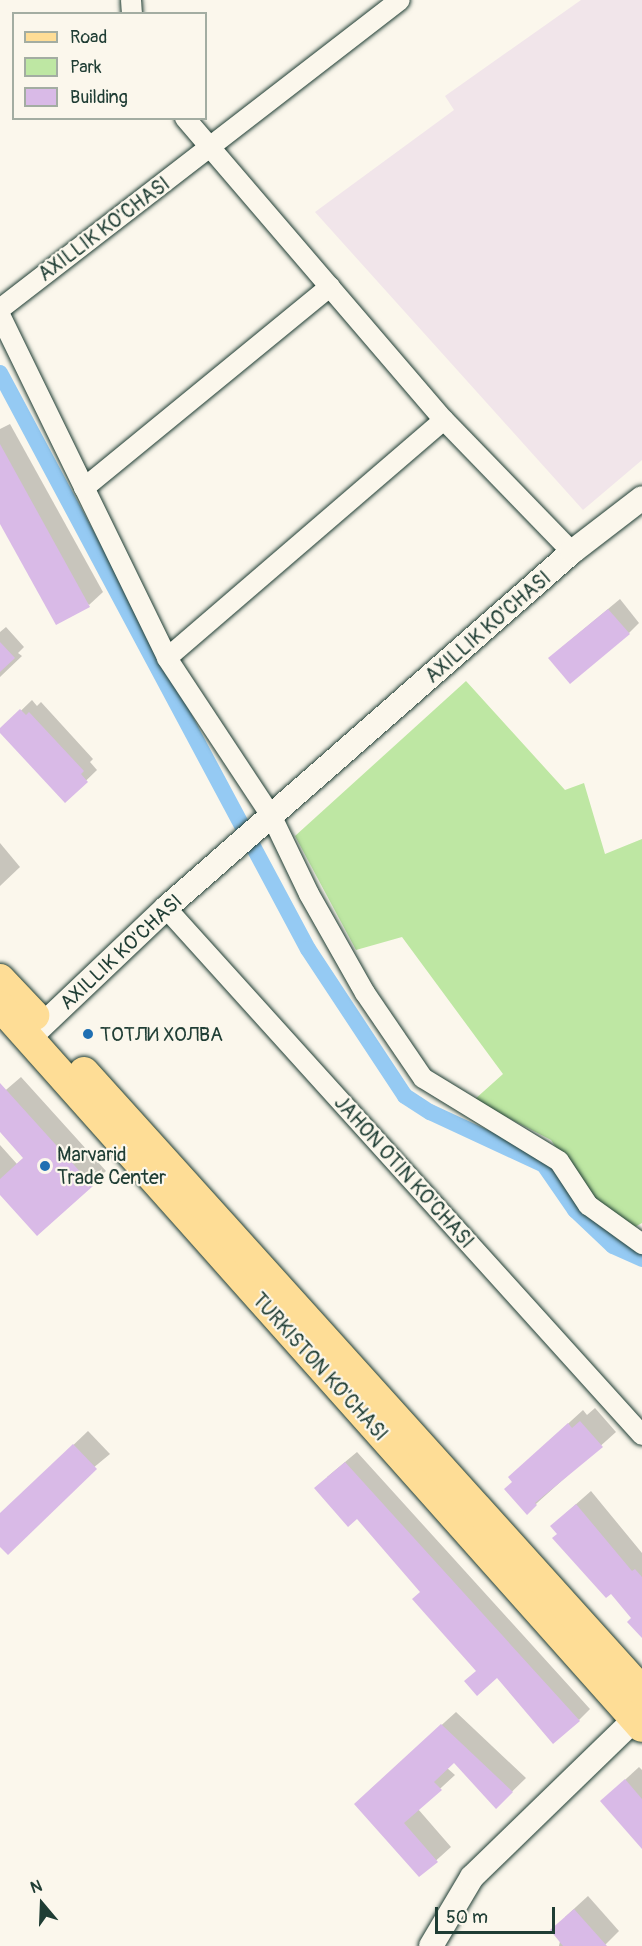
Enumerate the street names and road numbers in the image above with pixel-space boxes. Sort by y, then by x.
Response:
street label: AXILLIK KO'CHASI [33,172,175,286]
street label: AXILLIK KO'CHASI [420,566,556,688]
street label: AXILLIK KO'CHASI [55,889,187,1015]
street label: JAHON OTIN KO'CHASI [329,1091,479,1253]
street label: TURKISTON KO'CHASI [247,1288,393,1446]

